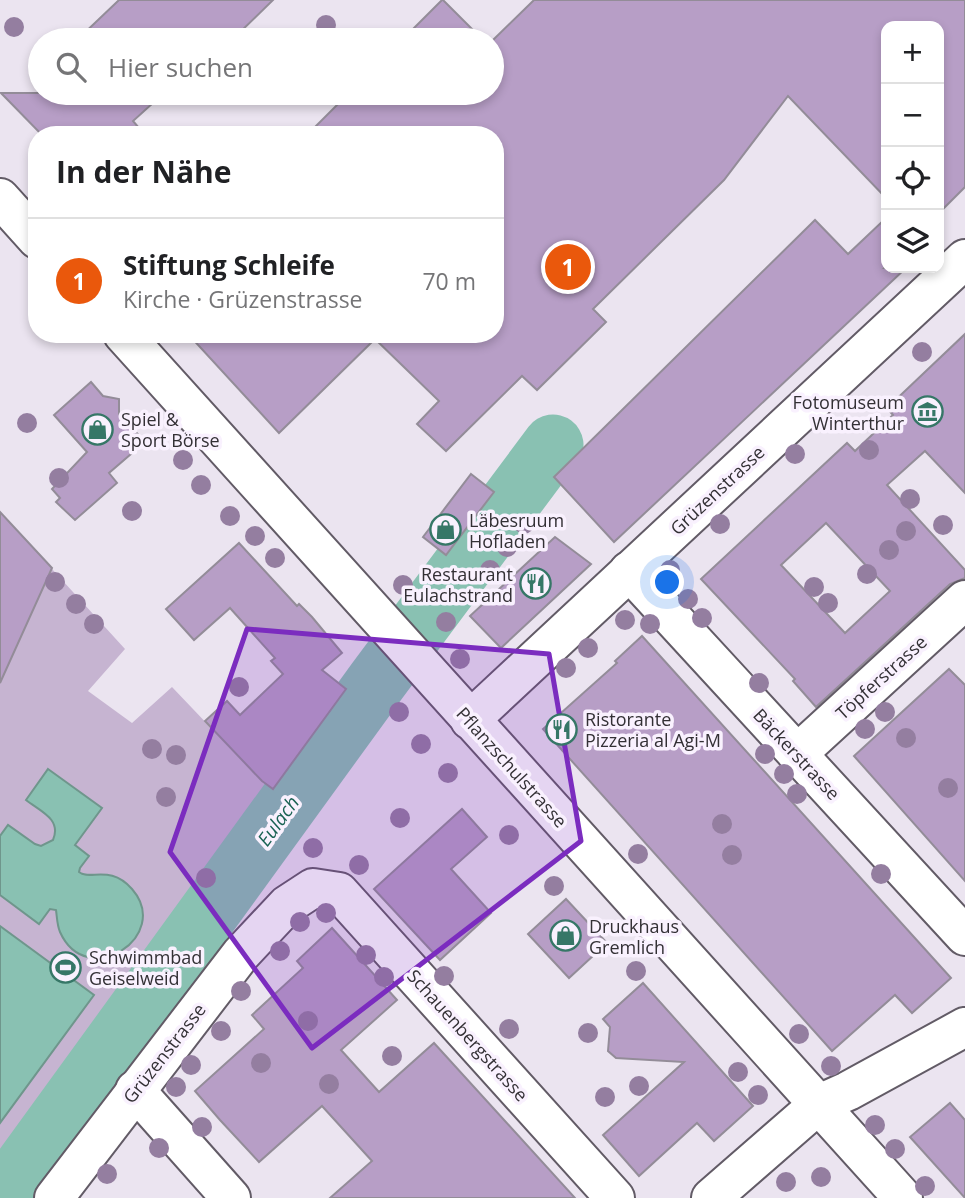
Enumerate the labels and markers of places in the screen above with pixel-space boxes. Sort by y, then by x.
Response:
pin: 1 [545,241,591,293]
place label: Fotomuseum Winterthur [793,390,905,435]
museum icon: Fotomuseum Winterthur [910,395,944,429]
place label: Spiel & Sport Börse [121,407,220,452]
shop icon: Spiel & Sport Börse [81,412,115,446]
place label: Läbesruum Hofladen [469,508,564,553]
shop icon: Läbesruum Hofladen [429,513,463,547]
place label: Restaurant Eulachstrand [403,562,513,607]
restaurant icon: Restaurant Eulachstrand [519,567,553,601]
place label: Ristorante Pizzeria al Agi-M [585,707,721,752]
restaurant icon: Ristorante Pizzeria al Agi-M [545,712,579,746]
place label: Druckhaus Gremlich [589,914,679,959]
shop icon: Druckhaus Gremlich [549,919,583,953]
place label: Schwimmbad Geiselweid [89,945,202,990]
sports icon: Schwimmbad Geiselweid [49,950,83,984]

